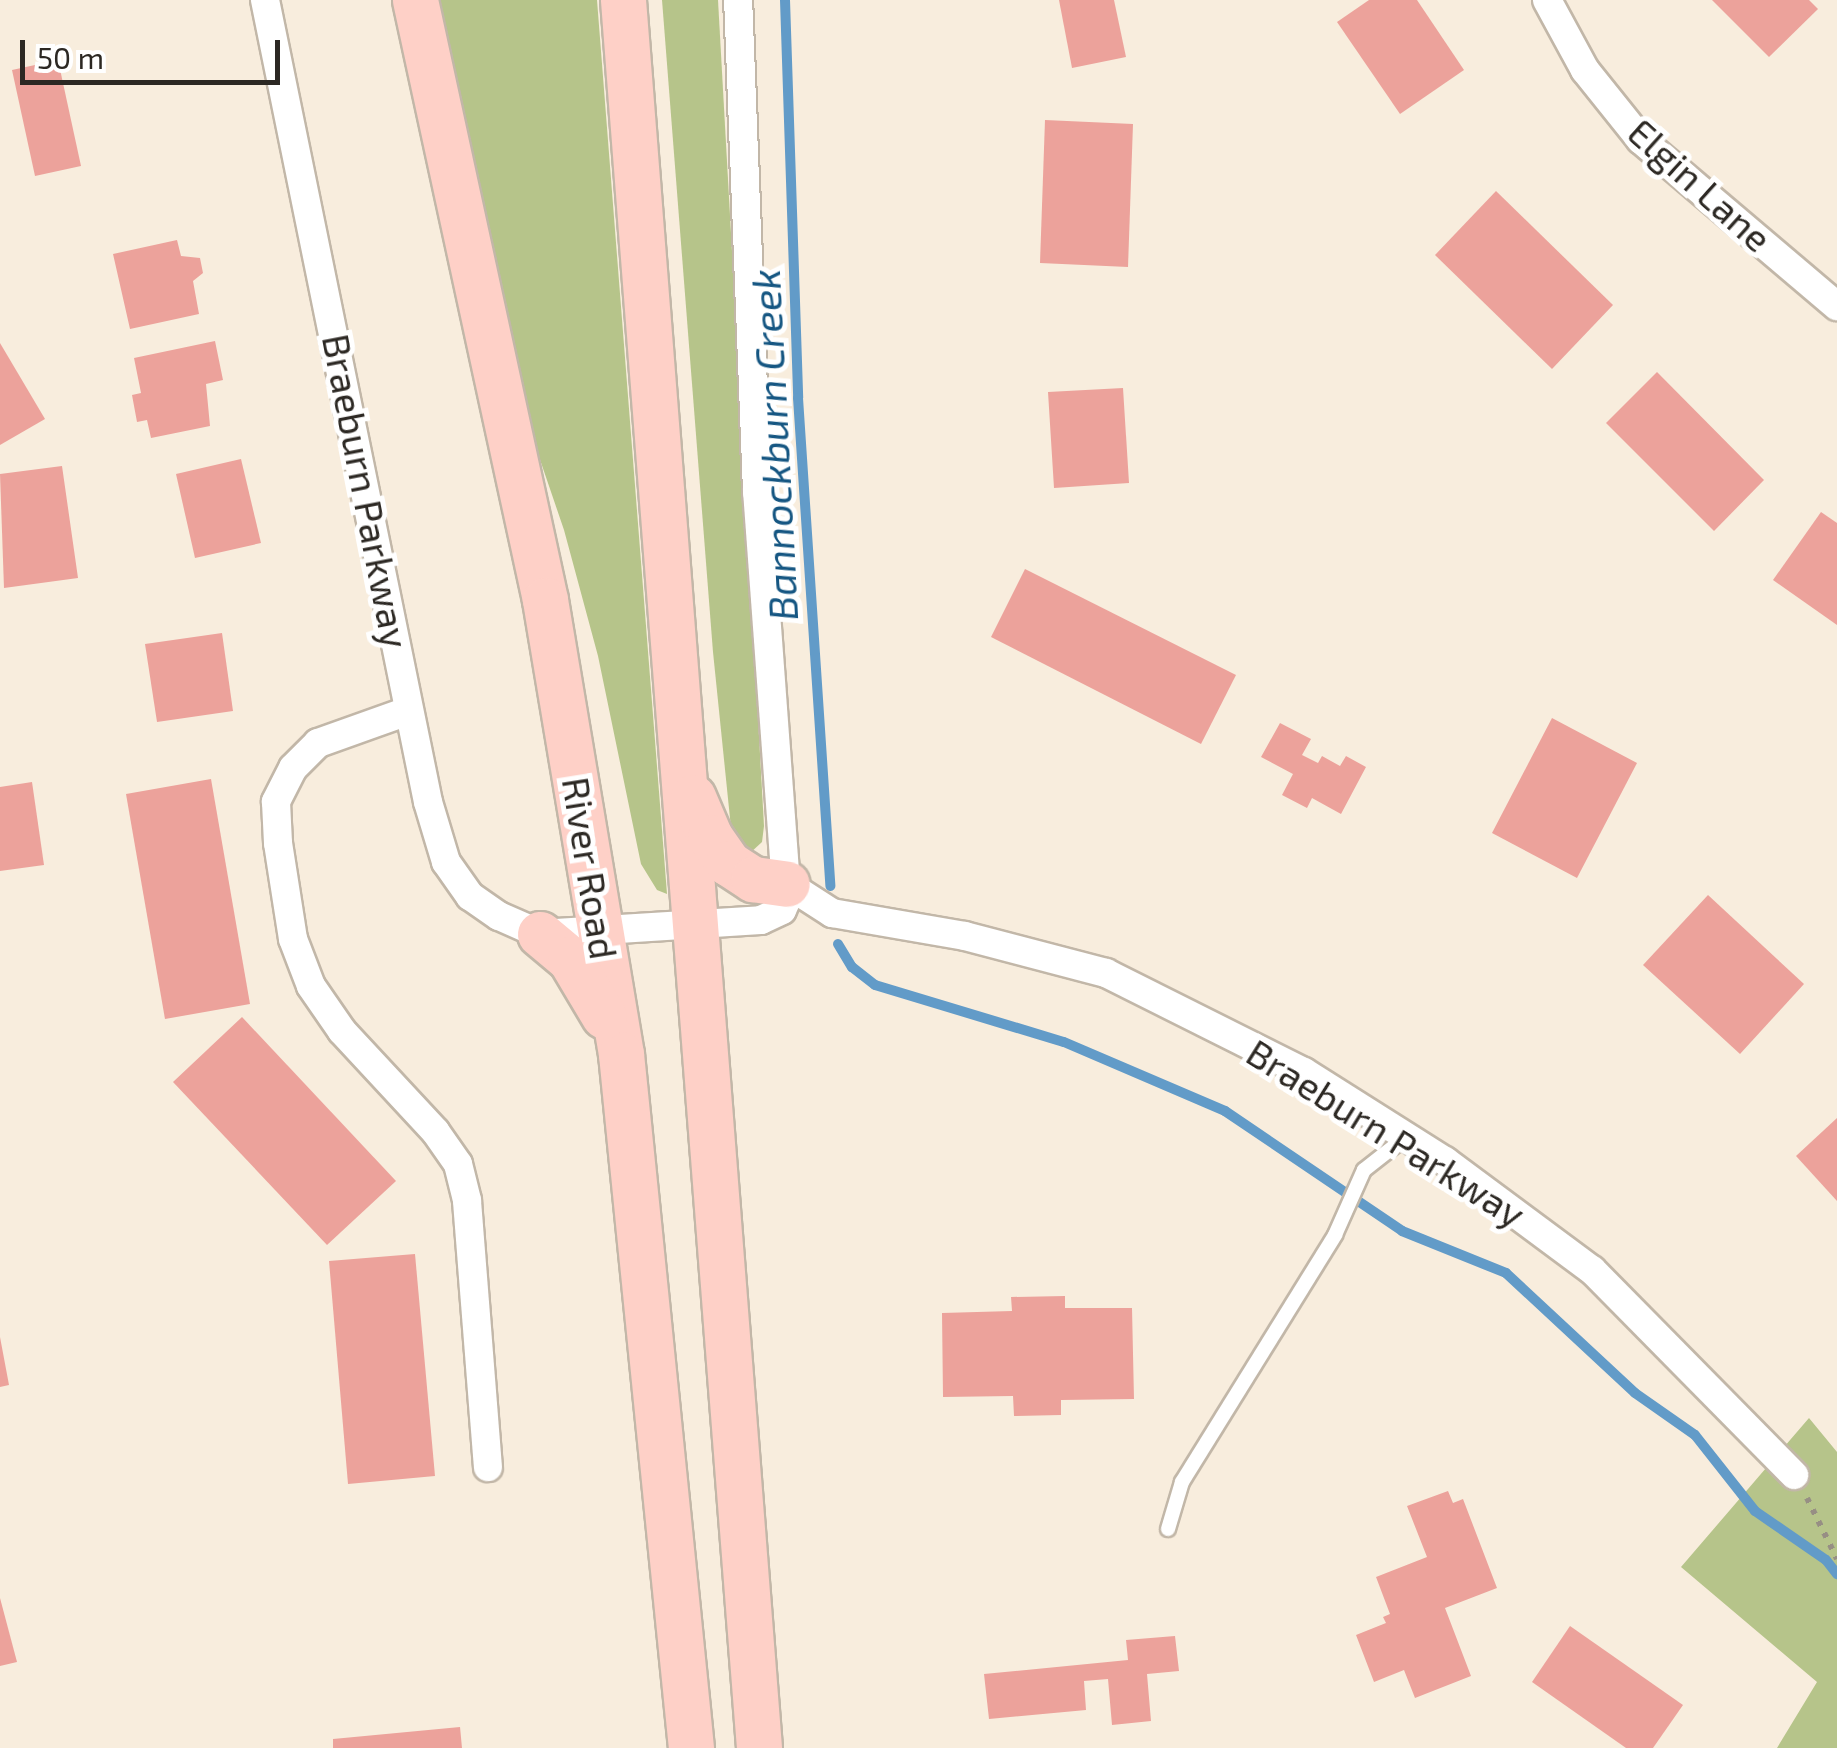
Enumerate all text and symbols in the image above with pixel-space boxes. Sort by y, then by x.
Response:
scale bar [25,20,285,82]
text: 50 m [37,39,104,75]
street label: Elgin Lane [1619,109,1781,261]
water label: Bannockburn Creek [740,268,806,622]
street label: Braeburn Parkway [313,330,419,652]
street label: River Road [553,773,627,963]
street label: Braeburn Parkway [1239,1029,1533,1237]

